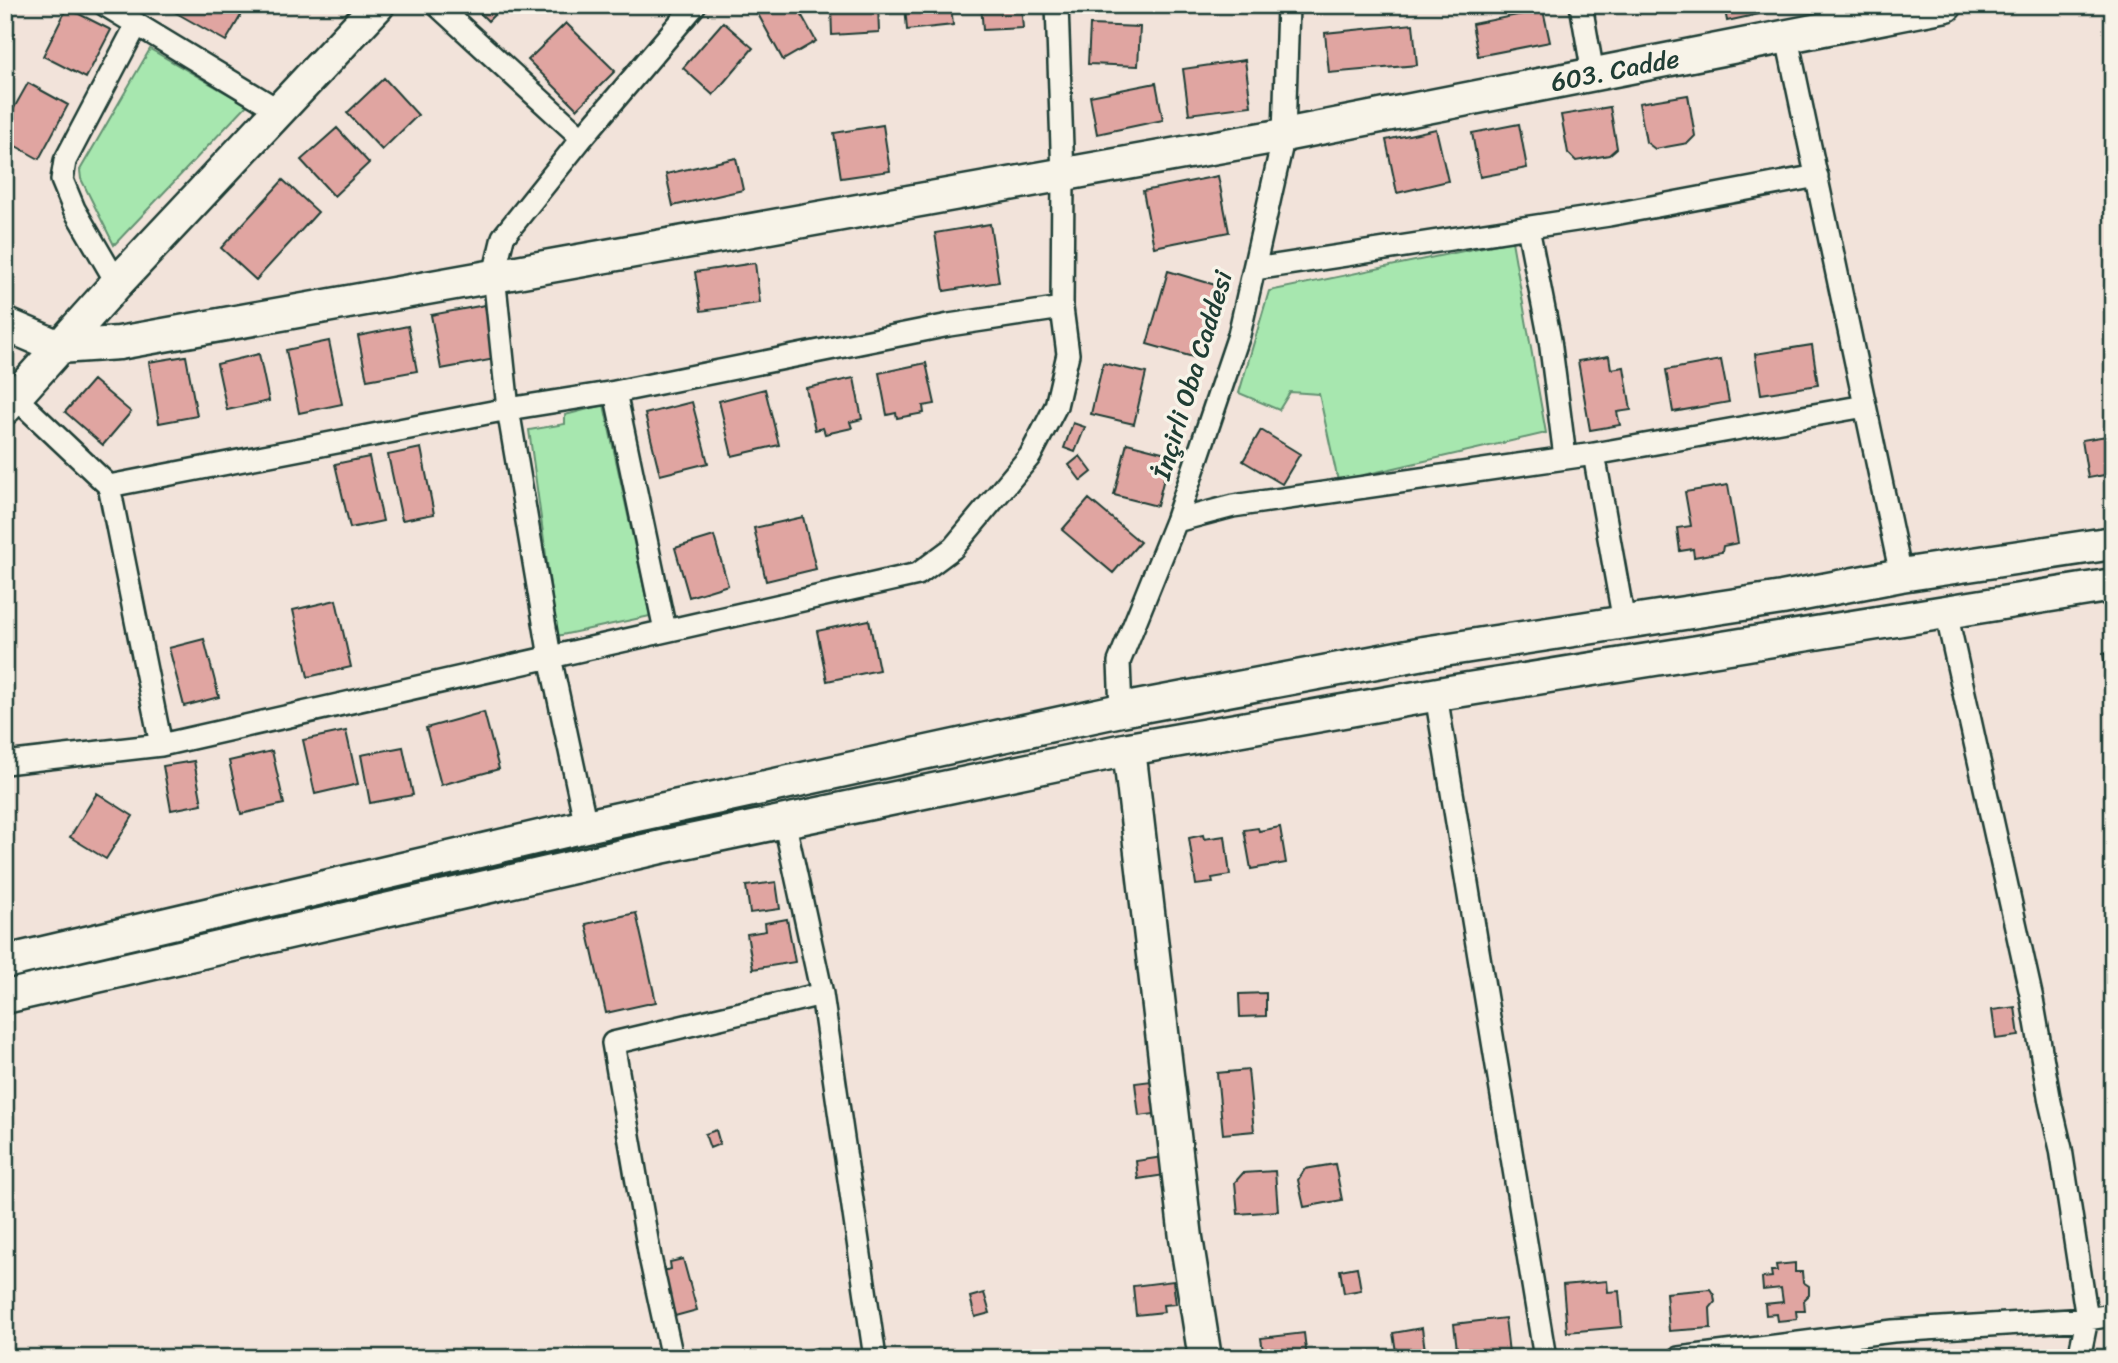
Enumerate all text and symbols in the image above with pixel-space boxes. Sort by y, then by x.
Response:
street label: 603. Cadde [1547,35,1683,105]
street label: İnçirli Oba Caddesi [1138,264,1246,486]

